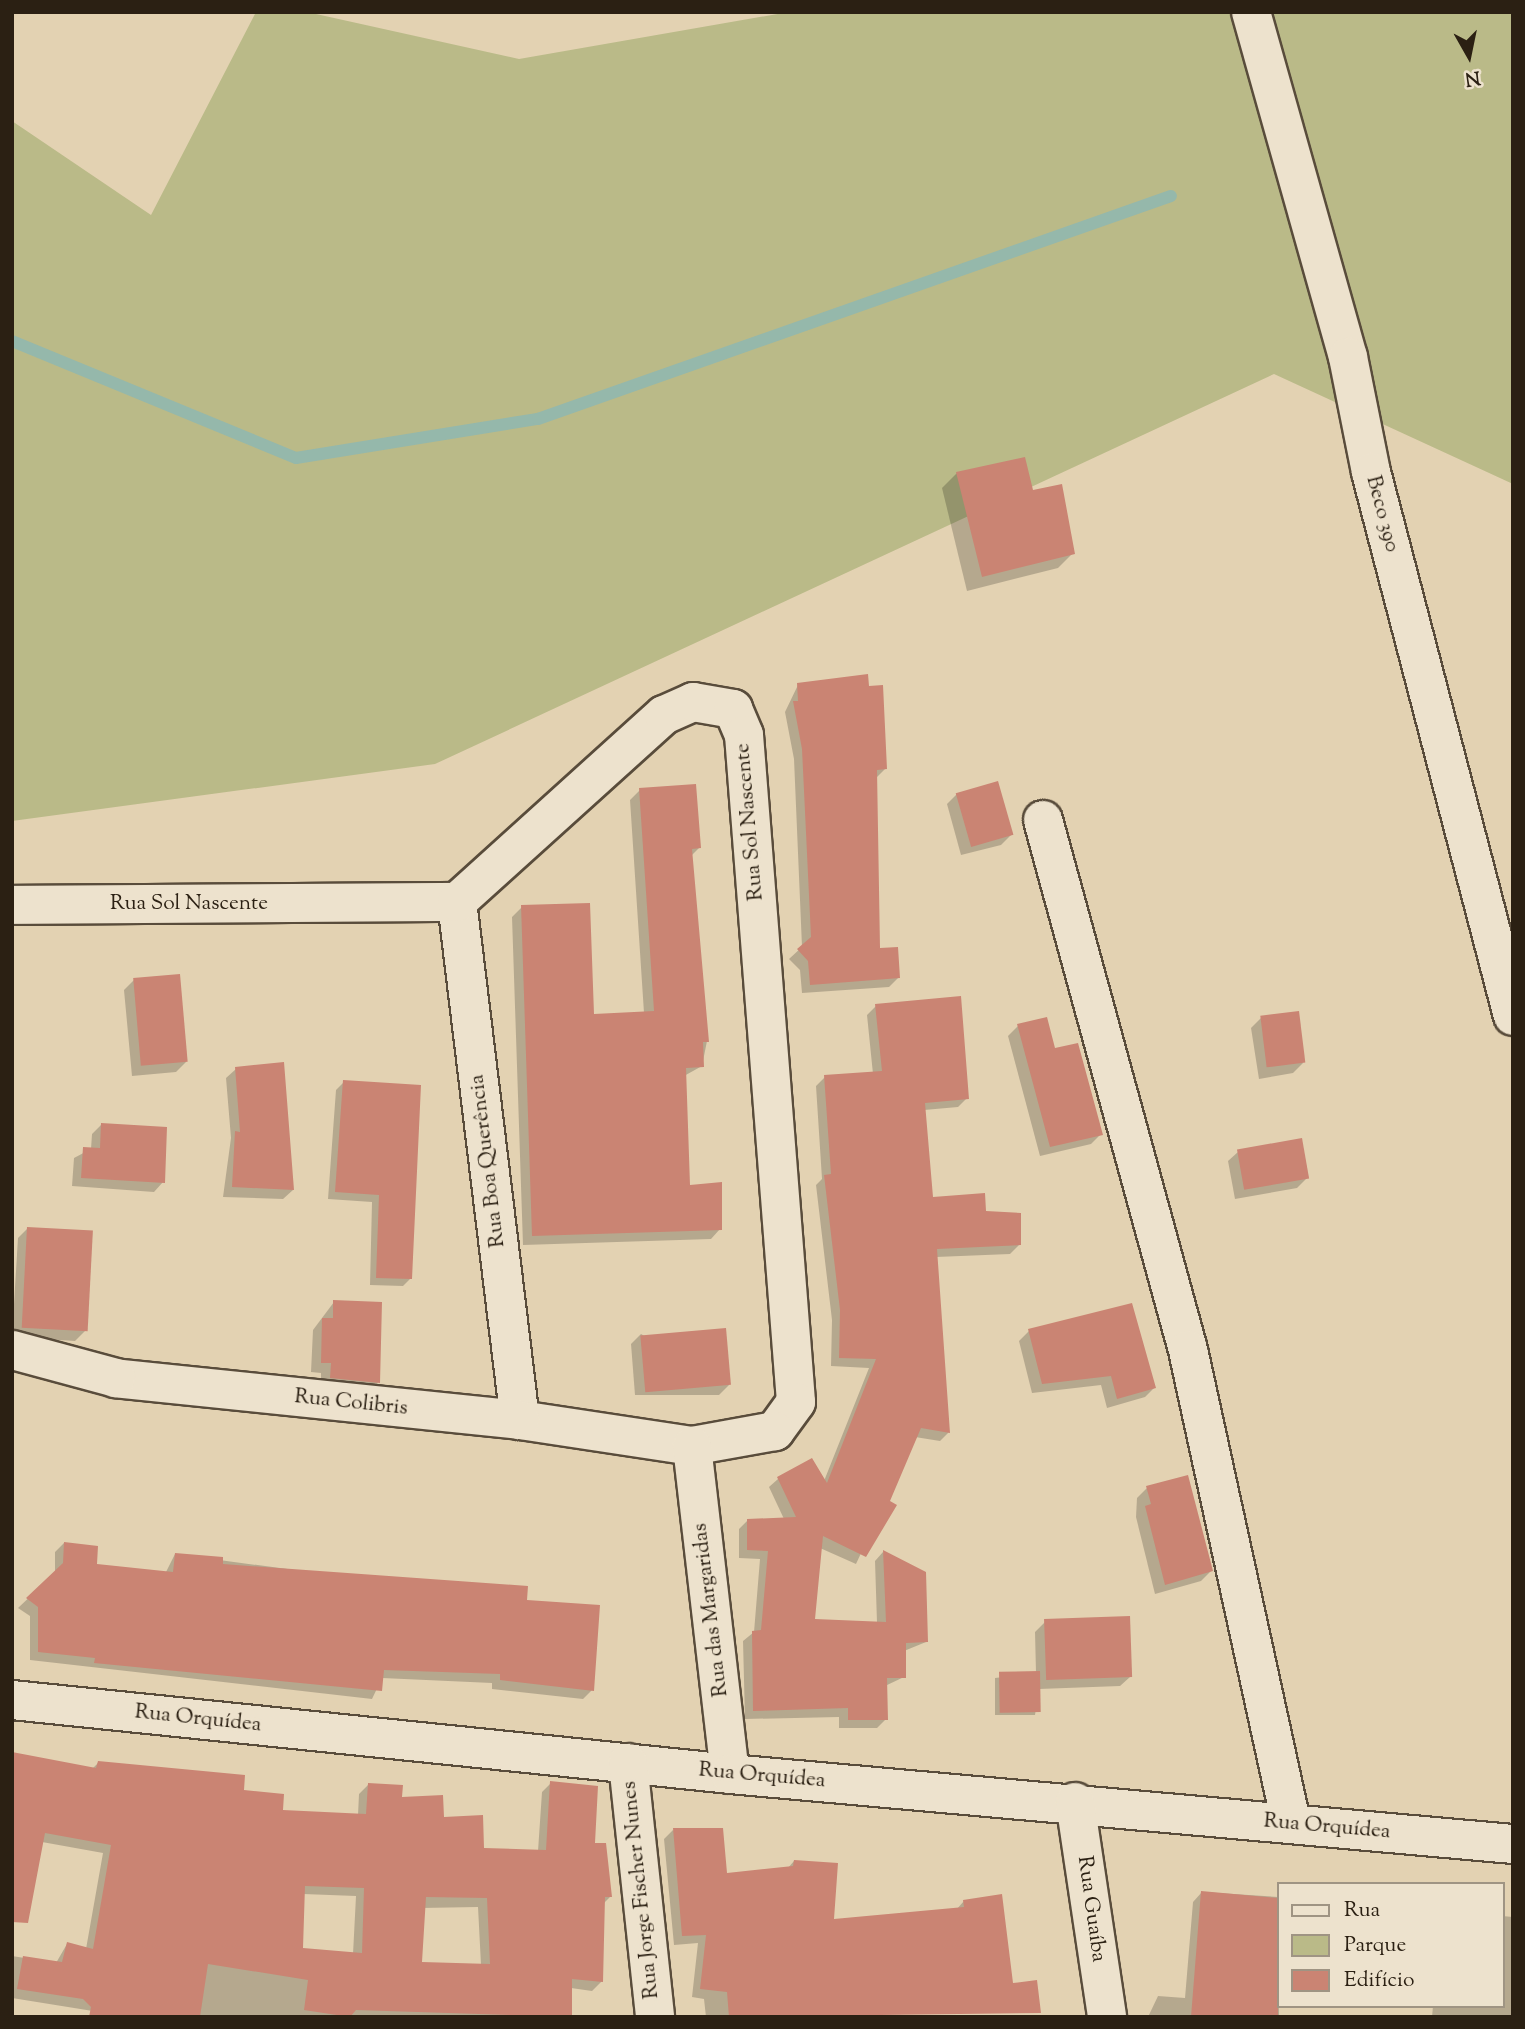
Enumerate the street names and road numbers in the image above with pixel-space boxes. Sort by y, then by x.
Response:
street label: Beco 390 [1360,473,1404,555]
street label: Rua Sol Nascente [731,742,769,902]
street label: Rua Sol Nascente [110,891,268,917]
street label: Rua Boa Querência [465,1073,511,1249]
street label: Rua Colibris [293,1385,409,1421]
street label: Rua das Margaridas [688,1522,734,1698]
street label: Rua Orquídea [133,1700,263,1738]
street label: Rua Orquídea [698,1758,826,1794]
street label: Rua Jorge Fischer Nunes [617,1780,665,2000]
street label: Rua Orquídea [1263,1809,1391,1845]
street label: Rua Guaíba [1071,1854,1111,1964]

